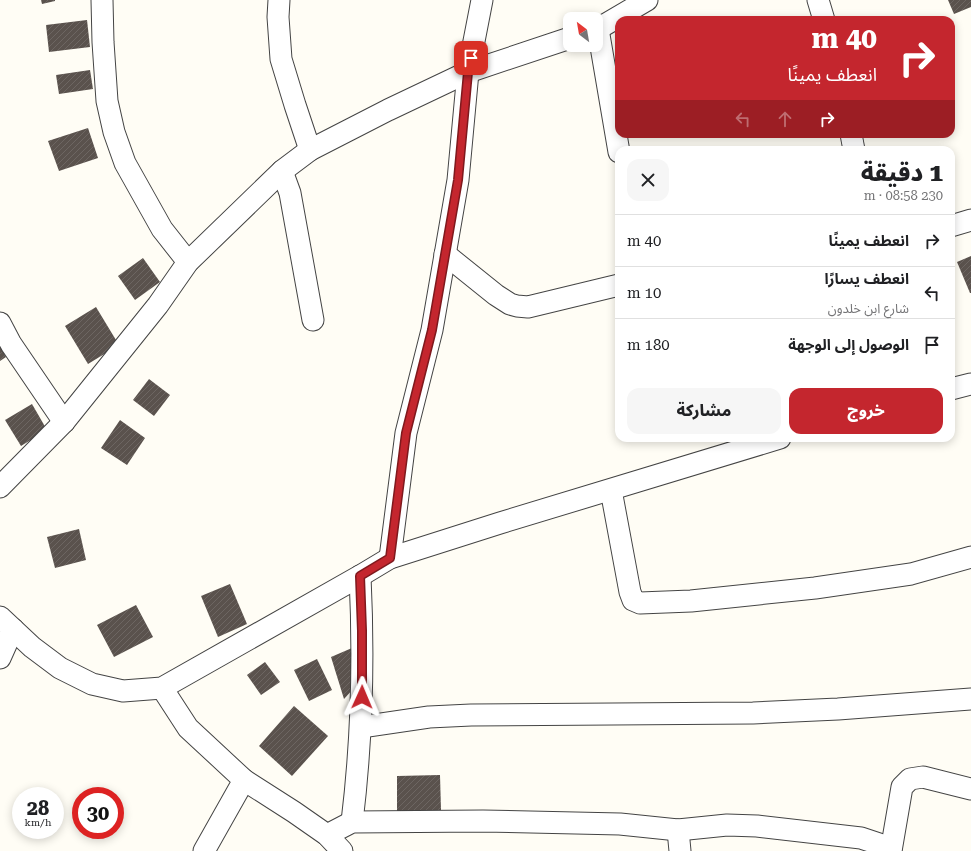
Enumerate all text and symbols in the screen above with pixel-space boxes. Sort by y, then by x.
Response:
north arrow [563,12,603,52]
map controls [563,12,603,52]
text: 40 m [812,22,877,55]
icon: right [891,32,943,84]
pin [454,41,488,75]
icon: arrive [460,47,482,69]
text: انعطف يمينًا [787,64,877,85]
icon: left [732,108,754,130]
icon: ahead [774,108,796,130]
icon: right [816,108,838,130]
button: close [627,159,669,201]
text: 1 دقيقة [861,159,943,187]
text: 230 m · 08:58 [864,188,943,203]
icon: right [921,230,943,252]
text: 40 m [627,232,661,250]
text: انعطف يمينًا [829,232,909,250]
text: انعطف يسارًا [825,270,909,288]
icon: left [921,282,943,304]
text: 10 m [627,284,661,302]
text: شارع ابن خلدون [828,301,909,316]
icon: arrive [921,334,943,356]
text: 180 m [627,336,670,354]
text: الوصول إلى الوجهة [788,336,909,354]
button: مشاركة [627,388,781,434]
button: خروج [789,388,943,434]
position arrow [341,676,383,718]
speed limit sign: 30 [72,787,124,839]
text: 28 [27,796,49,820]
text: km/h [25,817,51,828]

